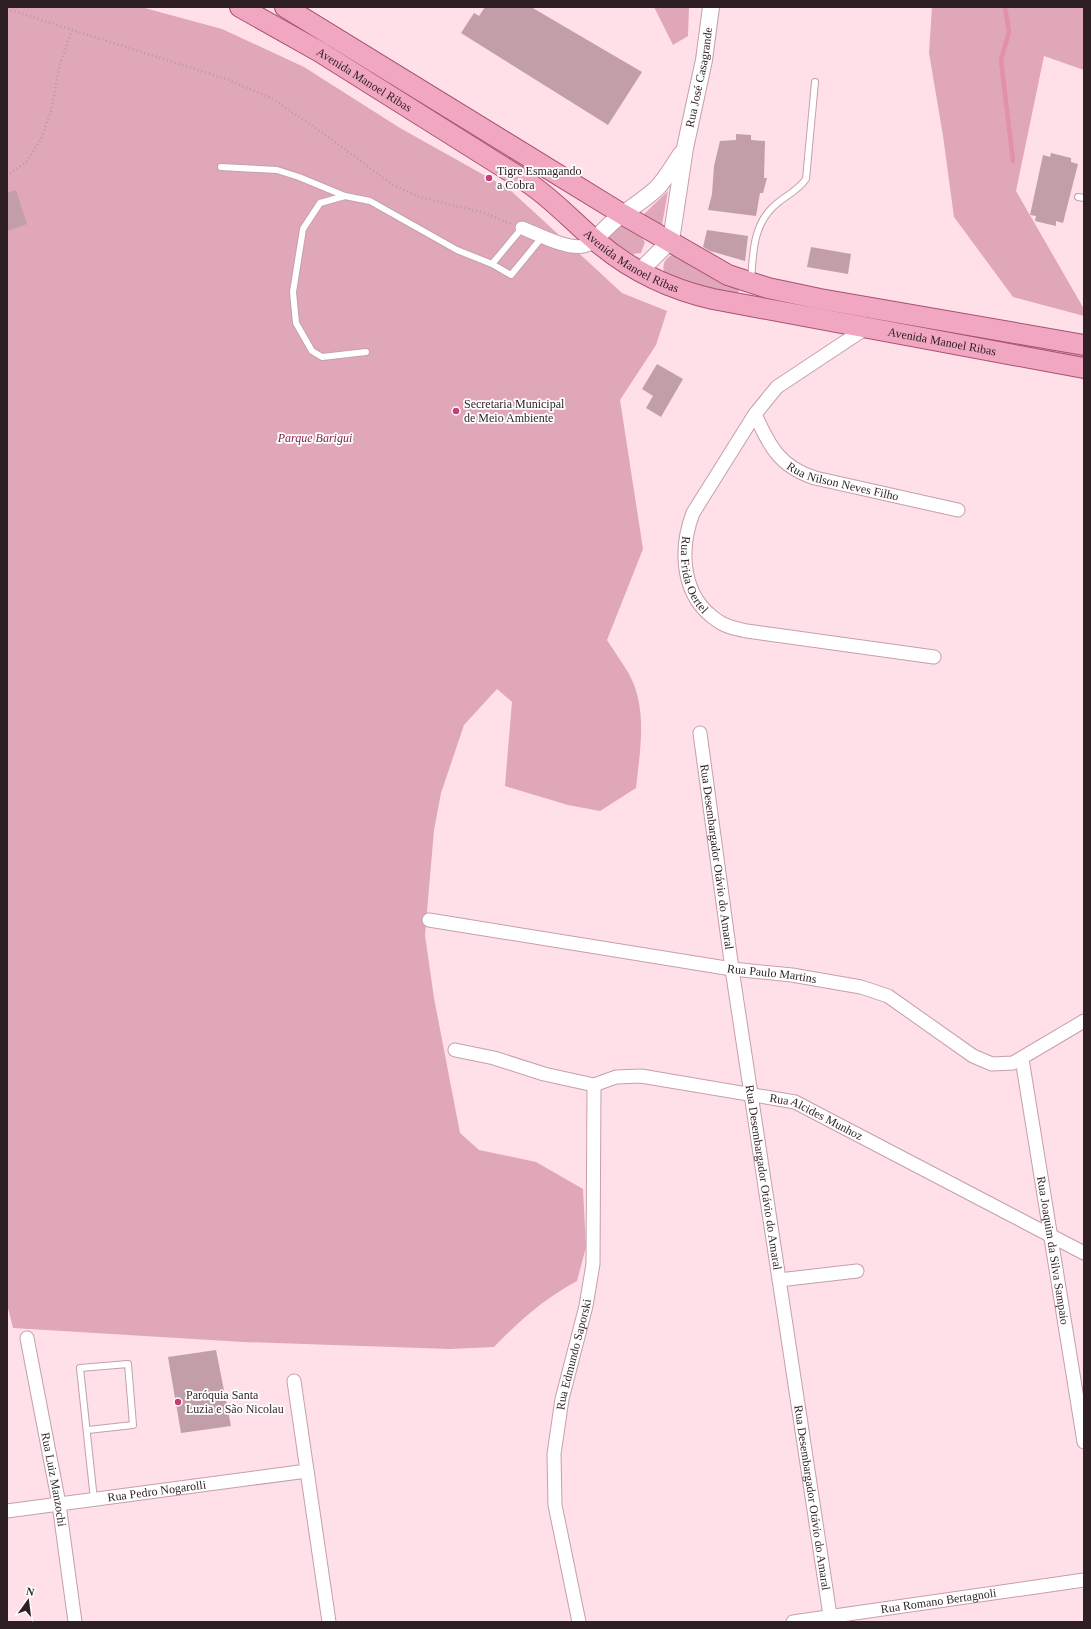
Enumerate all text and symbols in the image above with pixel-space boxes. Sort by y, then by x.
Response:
street label: Rua José Casagrande [683,26,715,129]
street label: Avenida Manoel Ribas [314,45,415,115]
place label: Tigre Esmagando a Cobra [497,164,582,192]
marker: Tigre Esmagando a Cobra [484,173,494,183]
street label: Avenida Manoel Ribas [581,227,681,296]
street label: Avenida Manoel Ribas [887,325,998,359]
place label: Secretaria Municipal de Meio Ambiente [464,397,565,425]
marker: Secretaria Municipal de Meio Ambiente [451,406,461,416]
park label: Parque Barigui [277,431,352,445]
street label: Rua Nilson Neves Filho [784,459,900,504]
street label: Rua Frida Oertel [678,535,712,617]
street label: Rua Desembargador Otávio do Amaral [697,763,736,951]
street label: Rua Paulo Martins [726,961,818,986]
street label: Rua Desembargador Otávio do Amaral [743,1084,785,1272]
street label: Rua Alcides Munhoz [768,1091,865,1143]
street label: Rua Joaquim da Silva Sampaio [1034,1175,1072,1326]
street label: Rua Edmundo Saporski [553,1297,594,1411]
place label: Paróquia Santa Luzia e São Nicolau [186,1388,284,1416]
marker: Paróquia Santa Luzia e São Nicolau [173,1397,183,1407]
street label: Rua Desembargador Otávio do Amaral [791,1404,833,1592]
street label: Rua Luiz Manzochi [38,1431,69,1528]
street label: Rua Pedro Nogarolli [106,1477,208,1505]
north arrow [8,1581,48,1621]
text: N [25,1585,36,1598]
street label: Rua Romano Bertagnoli [880,1586,998,1616]

